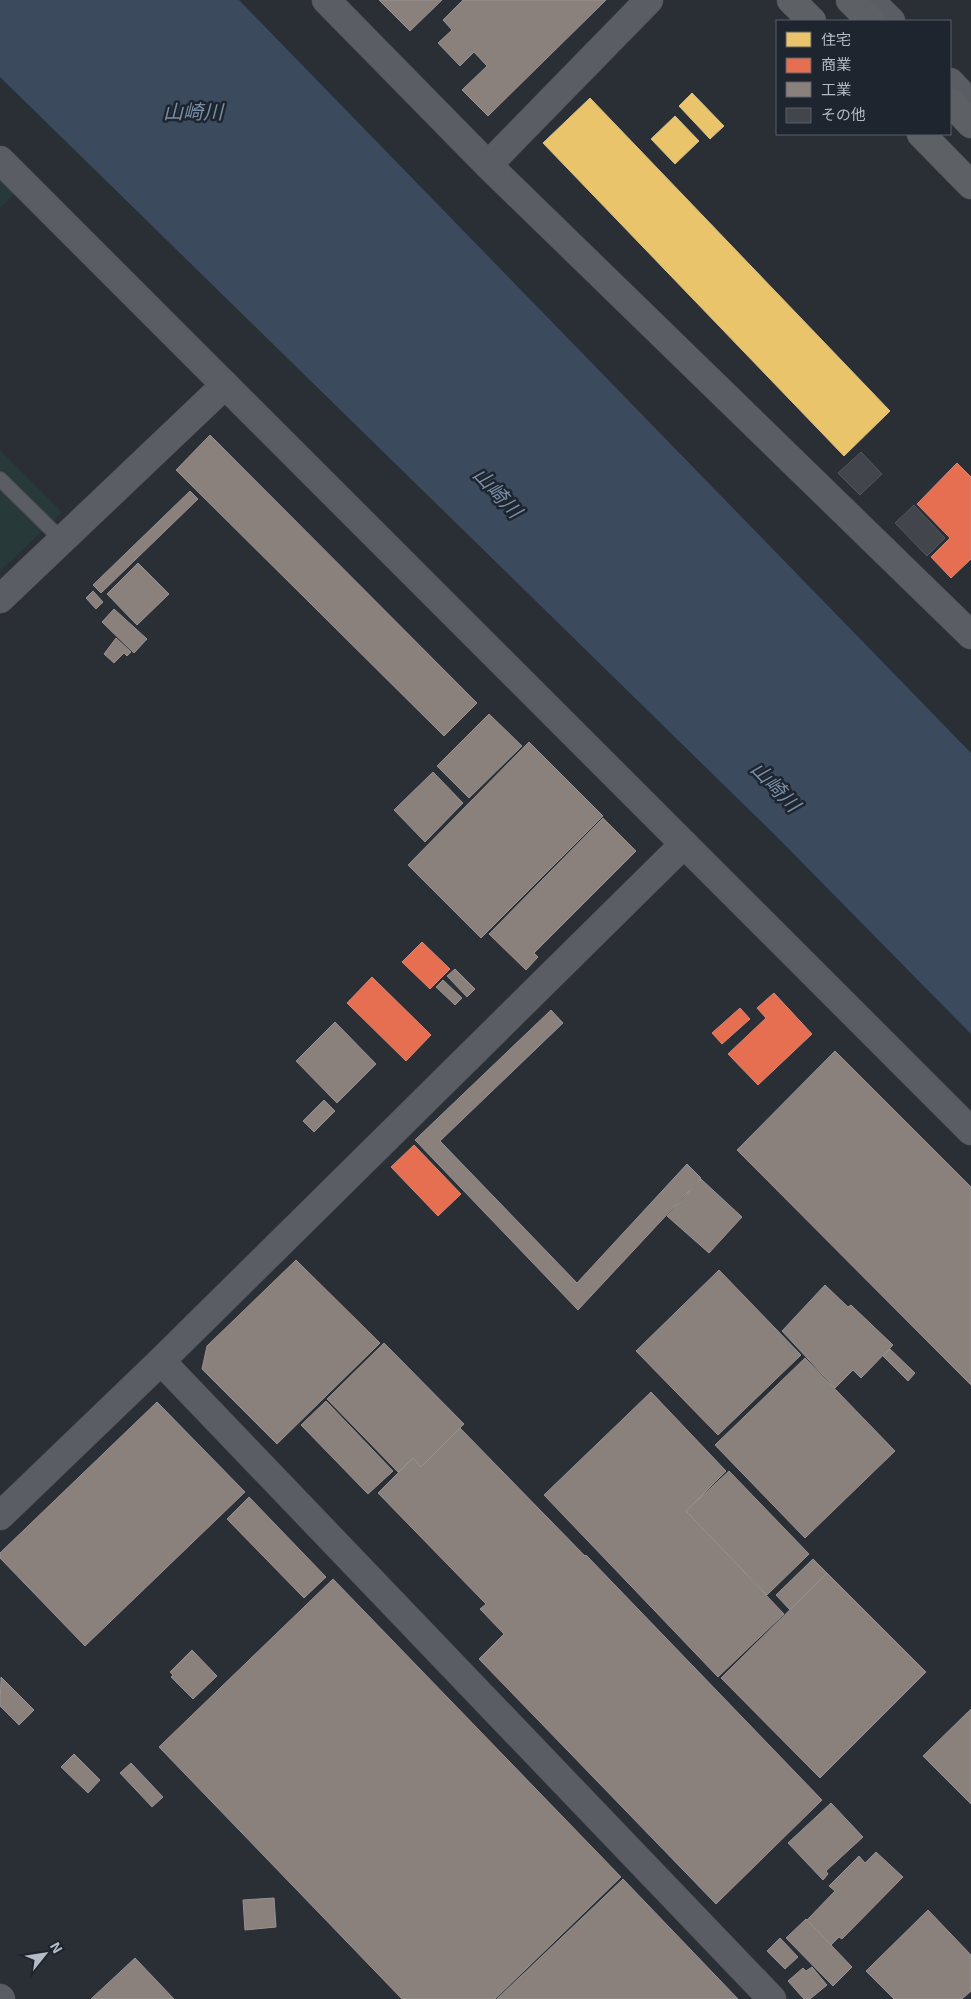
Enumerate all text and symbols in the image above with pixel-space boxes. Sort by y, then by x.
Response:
legend [776,20,951,135]
text: 住宅 [821,30,851,48]
text: 商業 [821,55,851,73]
text: 工業 [821,80,851,98]
water label: 山崎川 [163,99,225,123]
text: その他 [821,105,866,123]
water label: 山崎川 [469,462,529,524]
water label: 山崎川 [747,756,807,817]
north arrow [20,1929,70,1979]
text: N [47,1939,67,1956]

